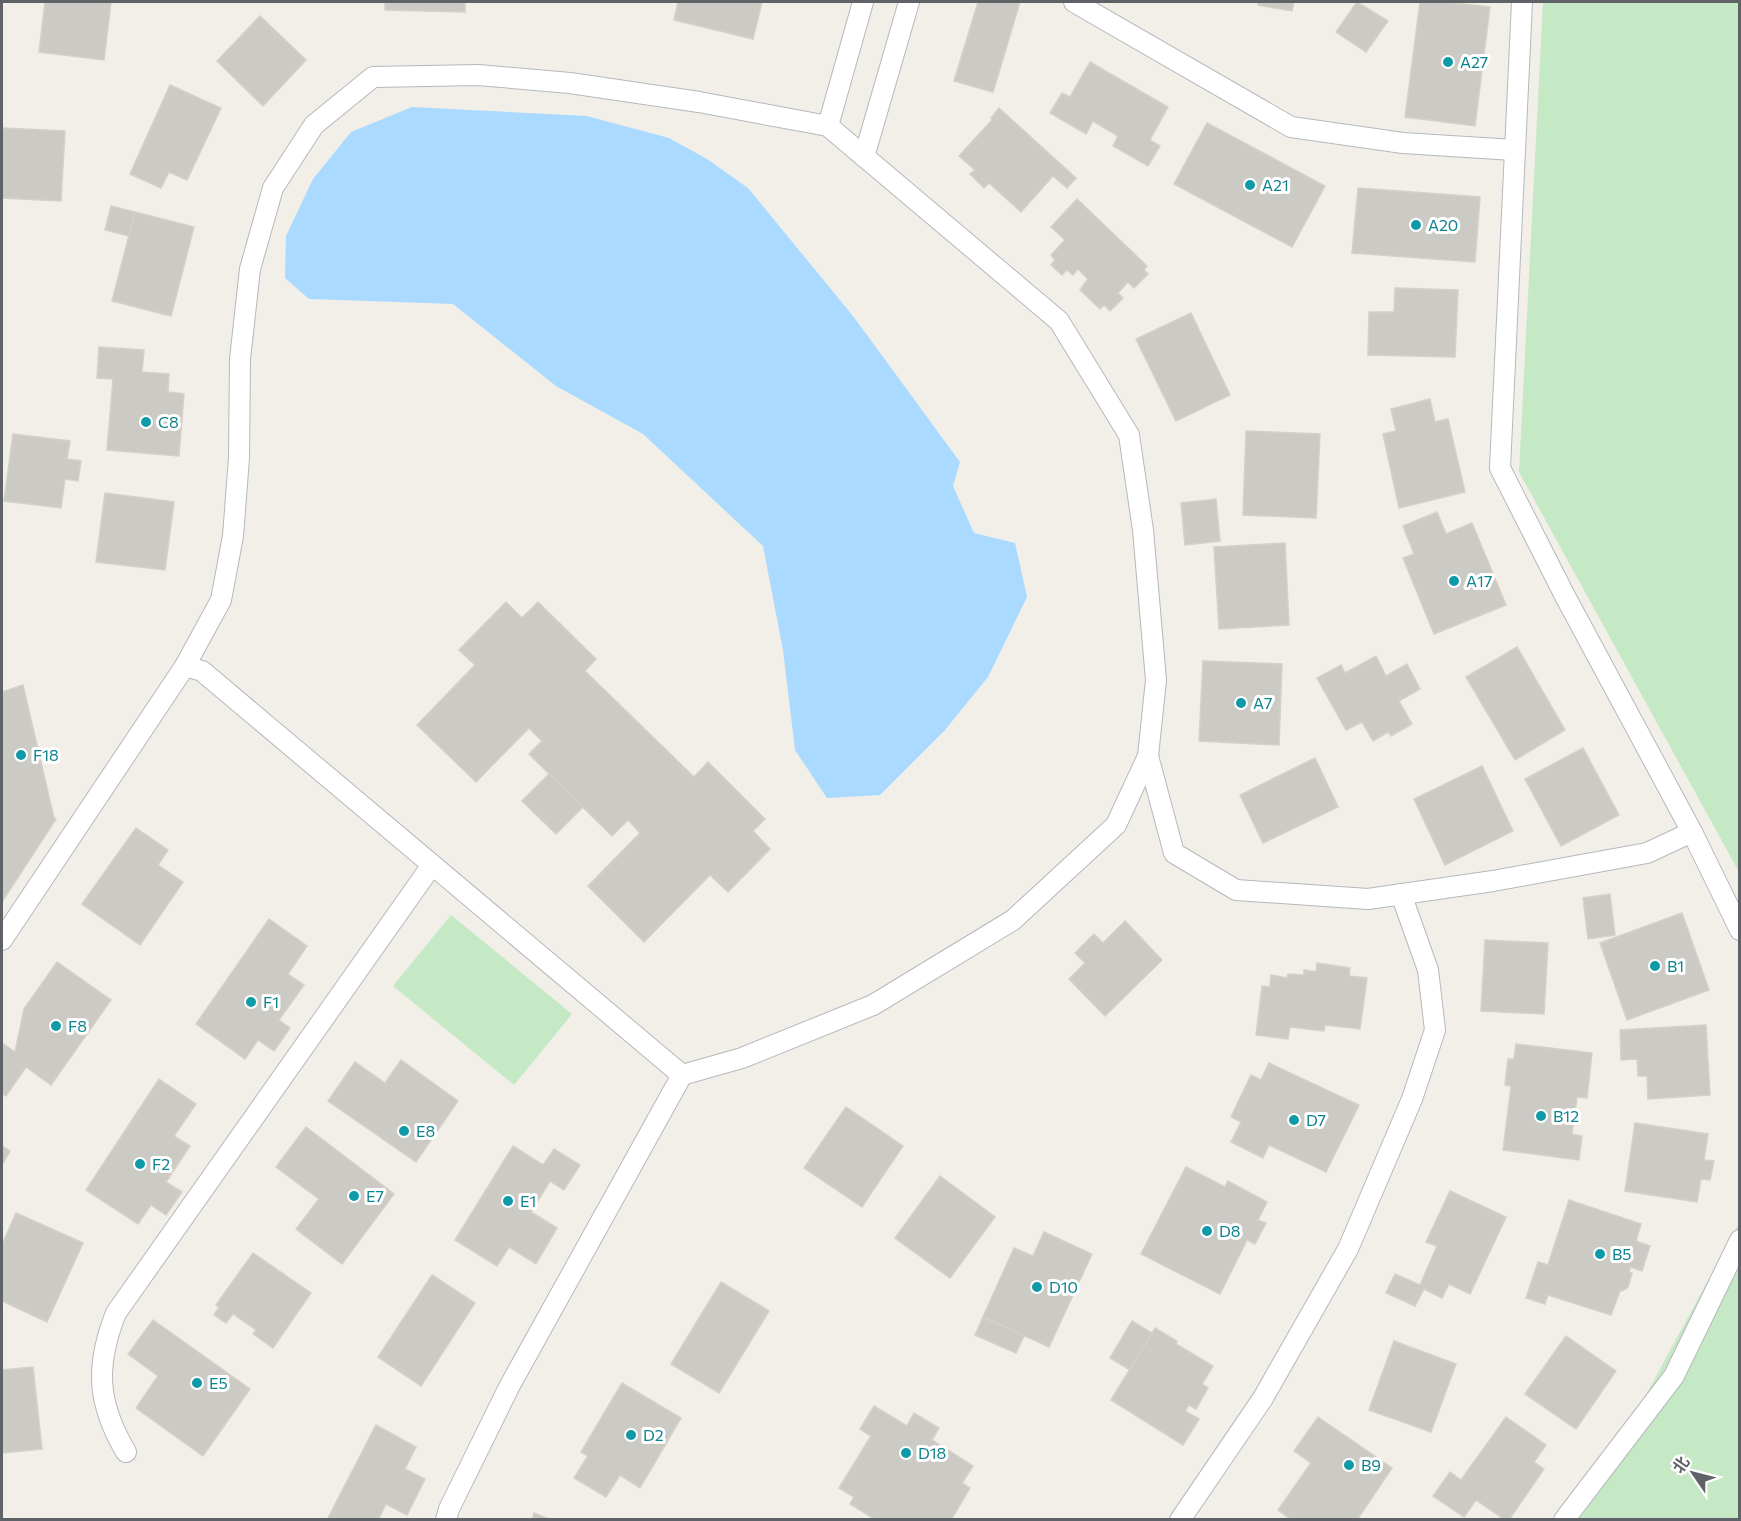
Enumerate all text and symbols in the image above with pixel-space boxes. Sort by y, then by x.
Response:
place label: A27 [1460,52,1488,71]
marker: A27 [1441,55,1455,69]
place label: A21 [1262,175,1289,194]
marker: A21 [1243,178,1257,192]
place label: A20 [1428,215,1458,234]
marker: A20 [1409,218,1423,232]
place label: C8 [158,412,179,431]
marker: C8 [139,415,153,429]
place label: A17 [1466,571,1492,590]
marker: A17 [1447,574,1461,588]
place label: A7 [1253,693,1273,712]
marker: A7 [1234,696,1248,710]
place label: F18 [33,745,59,764]
marker: F18 [14,748,28,762]
place label: B1 [1667,956,1684,975]
marker: B1 [1648,959,1662,973]
place label: F1 [263,992,279,1011]
marker: F1 [244,995,258,1009]
place label: F8 [68,1016,87,1035]
marker: F8 [49,1019,63,1033]
place label: B12 [1553,1106,1579,1125]
marker: B12 [1534,1109,1548,1123]
place label: D7 [1306,1110,1326,1129]
marker: D7 [1287,1113,1301,1127]
place label: E8 [416,1121,435,1140]
marker: E8 [397,1124,411,1138]
place label: F2 [152,1154,170,1173]
marker: F2 [133,1157,147,1171]
place label: E7 [366,1186,384,1205]
marker: E7 [347,1189,361,1203]
place label: E1 [520,1191,536,1210]
marker: E1 [501,1194,515,1208]
place label: D8 [1219,1221,1241,1240]
marker: D8 [1200,1224,1214,1238]
place label: B5 [1612,1244,1632,1263]
marker: B5 [1593,1247,1607,1261]
place label: D10 [1049,1277,1078,1296]
marker: D10 [1030,1280,1044,1294]
place label: E5 [209,1373,228,1392]
marker: E5 [190,1376,204,1390]
place label: D2 [643,1425,664,1444]
marker: D2 [624,1428,638,1442]
place label: D18 [918,1443,946,1462]
north arrow [1663,1443,1723,1503]
marker: D18 [899,1446,913,1460]
text: 北 [1668,1452,1693,1476]
place label: B9 [1361,1455,1381,1474]
marker: B9 [1342,1458,1356,1472]

